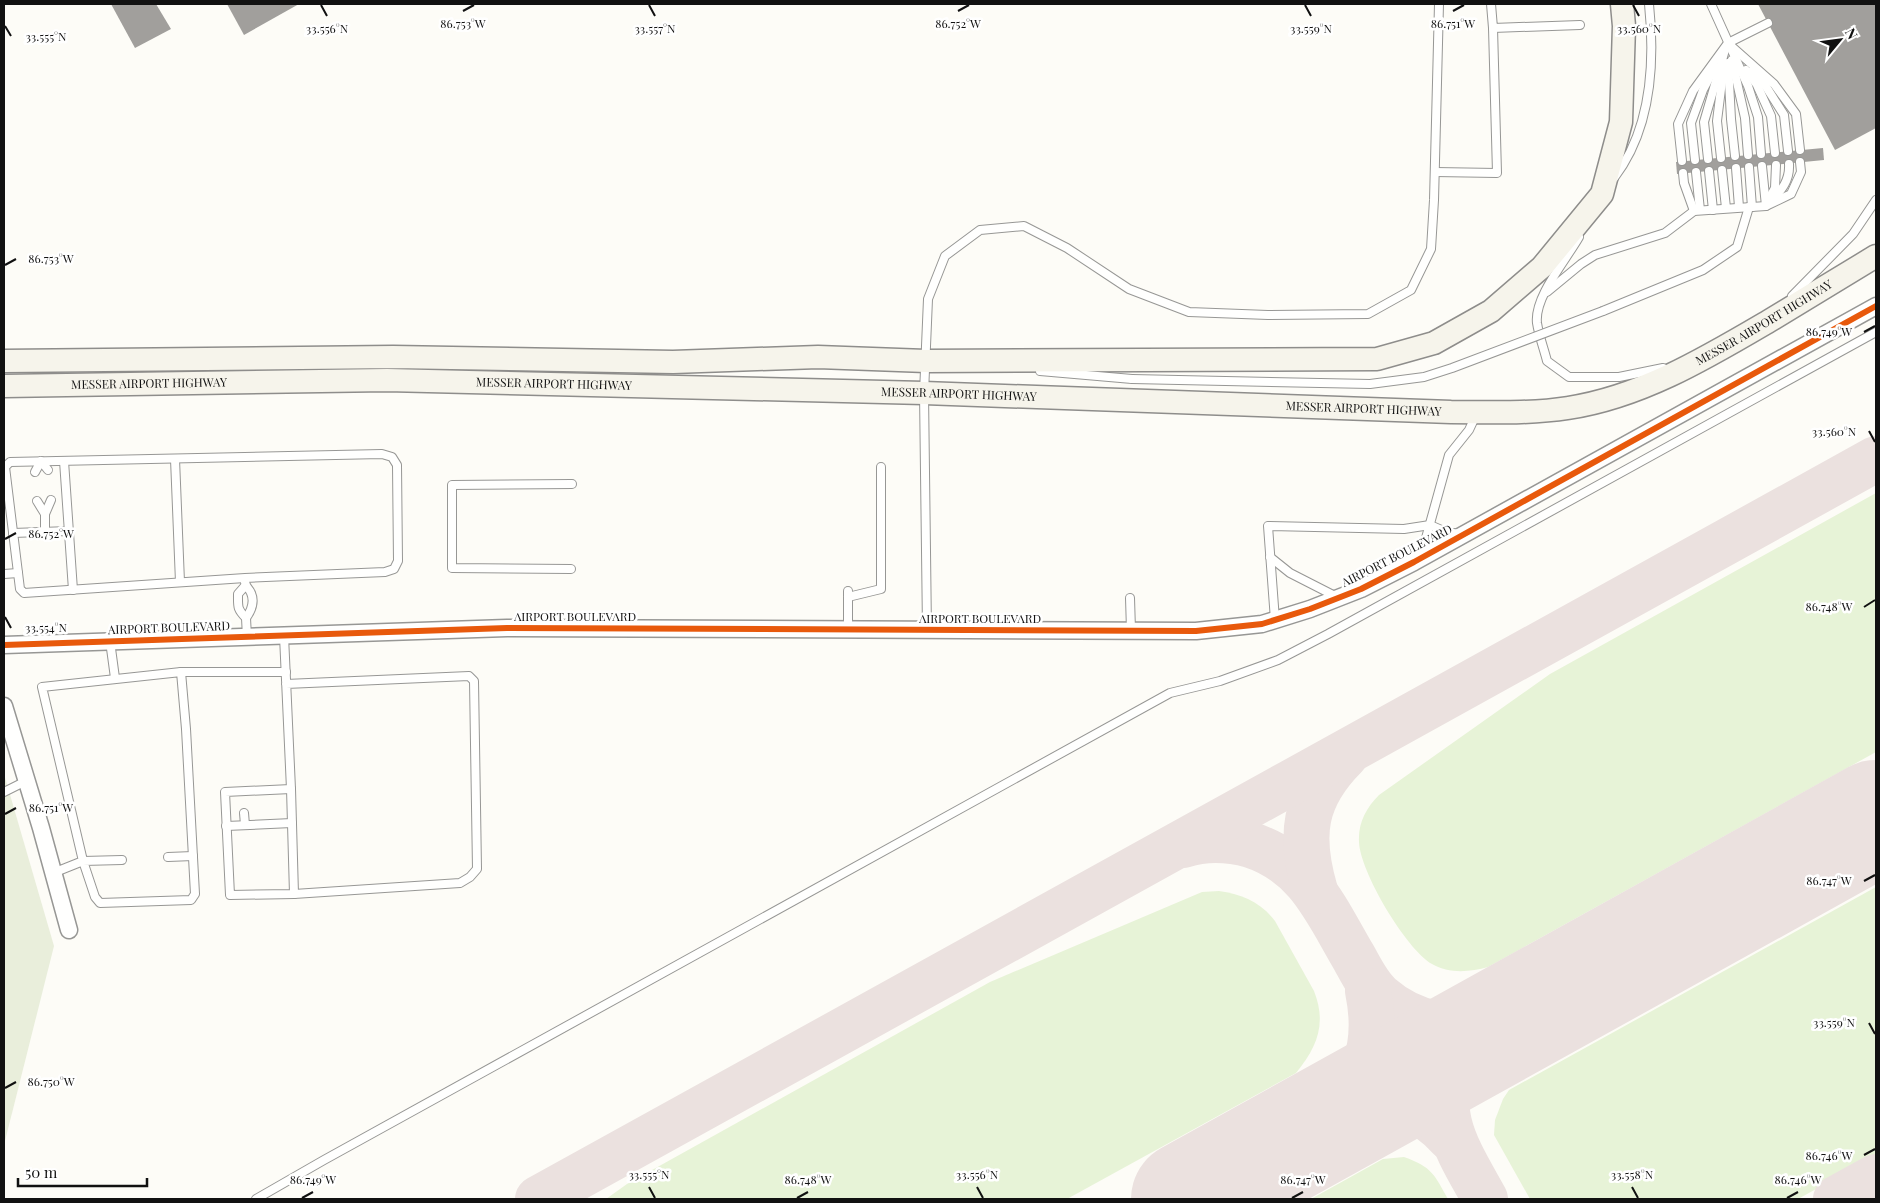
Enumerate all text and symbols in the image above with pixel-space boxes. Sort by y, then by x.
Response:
text: 86.753°W [440,15,486,31]
text: 86.752°W [935,15,981,31]
text: 86.751°W [1431,15,1475,31]
north arrow [1815,15,1865,65]
text: 33.556°N [306,20,349,36]
text: 33.557°N [634,20,676,36]
text: 33.559°N [1290,20,1333,36]
text: 33.560°N [1617,20,1662,36]
text: N [1841,24,1863,42]
text: 33.555°N [25,28,67,44]
text: 86.753°W [28,250,74,266]
street label: MESSER AIRPORT HIGHWAY [1692,275,1836,368]
text: 86.749°W [1806,323,1852,339]
street label: MESSER AIRPORT HIGHWAY [71,373,228,392]
street label: MESSER AIRPORT HIGHWAY [476,373,633,393]
street label: MESSER AIRPORT HIGHWAY [881,383,1038,404]
street label: MESSER AIRPORT HIGHWAY [1285,397,1443,419]
text: 33.560°N [1812,423,1857,439]
street label: AIRPORT BOULEVARD [1338,520,1455,590]
text: 86.752°W [28,525,74,541]
text: 86.748°W [1806,598,1853,614]
street label: AIRPORT BOULEVARD [513,608,636,624]
street label: AIRPORT BOULEVARD [918,610,1041,626]
street label: AIRPORT BOULEVARD [107,617,231,637]
text: 33.554°N [25,619,67,635]
text: 86.751°W [29,799,73,815]
text: 86.747°W [1806,872,1852,888]
text: 33.559°N [1813,1014,1856,1030]
text: 86.750°W [27,1073,75,1089]
text: 86.746°W [1806,1147,1853,1163]
scale bar [18,1156,146,1188]
text: 50 m [25,1162,58,1182]
text: 33.555°N [628,1166,670,1182]
text: 33.556°N [956,1166,999,1182]
text: 33.558°N [1611,1166,1654,1182]
text: 86.749°W [290,1171,336,1187]
text: 86.748°W [785,1171,832,1187]
text: 86.747°W [1280,1171,1326,1187]
text: 86.746°W [1775,1171,1822,1187]

